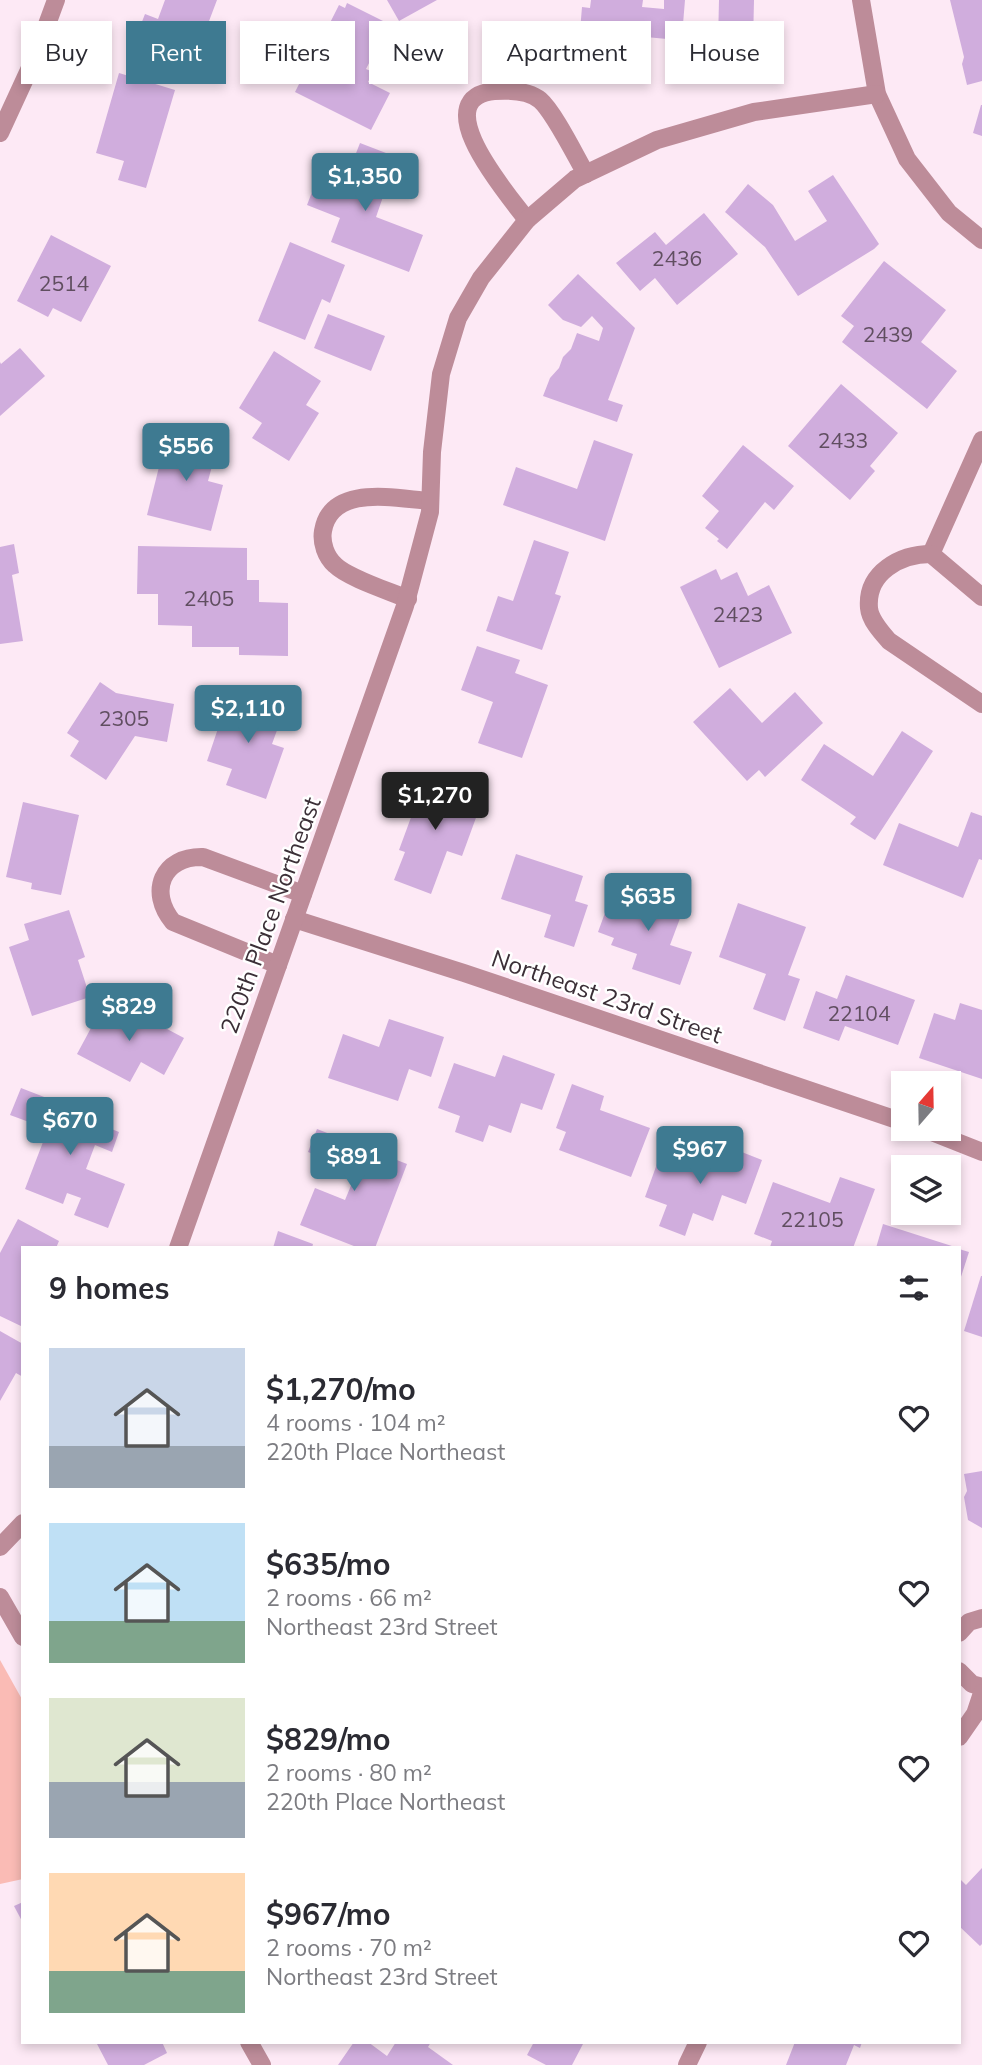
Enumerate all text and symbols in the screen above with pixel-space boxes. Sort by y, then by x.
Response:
chip: Buy [21,21,112,84]
chip: Rent [126,21,226,84]
chip: Filters [240,21,355,84]
chip: New [369,21,468,84]
chip: Apartment [482,21,651,84]
chip: House [665,21,784,84]
pin: $1,350 [308,154,422,213]
text: $1,350 [328,161,402,190]
house number: 2436 [652,245,702,271]
house number: 2514 [39,270,90,296]
house number: 2439 [863,321,913,347]
pin: $556 [145,424,227,483]
house number: 2433 [818,427,868,453]
text: $556 [158,431,214,460]
house number: 2405 [184,585,234,611]
house number: 2423 [713,601,763,627]
pin: $2,110 [191,686,305,745]
text: $2,110 [211,693,285,722]
house number: 2305 [99,705,149,731]
pin: $1,270 [378,772,492,832]
text: $1,270 [398,780,472,809]
street label: 220th Place Northeast [213,793,327,1037]
pin: $635 [607,874,689,933]
text: $635 [620,881,676,910]
street label: Northeast 23rd Street [488,942,726,1050]
pin: $829 [88,984,170,1043]
text: $829 [101,991,157,1020]
house number: 22104 [828,1000,891,1026]
north arrow [891,1071,961,1141]
map controls [891,1071,961,1225]
pin: $670 [29,1098,111,1157]
text: $670 [42,1105,98,1134]
pin: $967 [659,1126,741,1186]
pin: $891 [313,1134,395,1193]
text: $967 [672,1134,728,1163]
text: $891 [326,1141,382,1170]
button: layers [891,1155,961,1225]
house number: 22105 [781,1206,844,1232]
text: 9 homes [49,1269,170,1307]
icon: filters [895,1269,933,1307]
text: $1,270/mo [266,1370,416,1408]
icon: home [105,1376,189,1460]
icon: heart [895,1399,933,1437]
text: 4 rooms · 104 m² [266,1408,446,1437]
text: 220th Place Northeast [266,1437,505,1466]
text: $635/mo [266,1545,390,1583]
icon: home [105,1551,189,1635]
icon: heart [895,1574,933,1612]
text: 2 rooms · 66 m² [266,1583,432,1612]
text: Northeast 23rd Street [266,1612,498,1641]
text: $829/mo [266,1720,390,1758]
icon: home [105,1726,189,1810]
icon: heart [895,1749,933,1787]
text: 2 rooms · 80 m² [266,1758,432,1787]
text: 220th Place Northeast [266,1787,505,1816]
text: $967/mo [266,1895,390,1933]
icon: home [105,1901,189,1985]
icon: heart [895,1924,933,1962]
text: 2 rooms · 70 m² [266,1933,432,1962]
text: Northeast 23rd Street [266,1962,498,1991]

